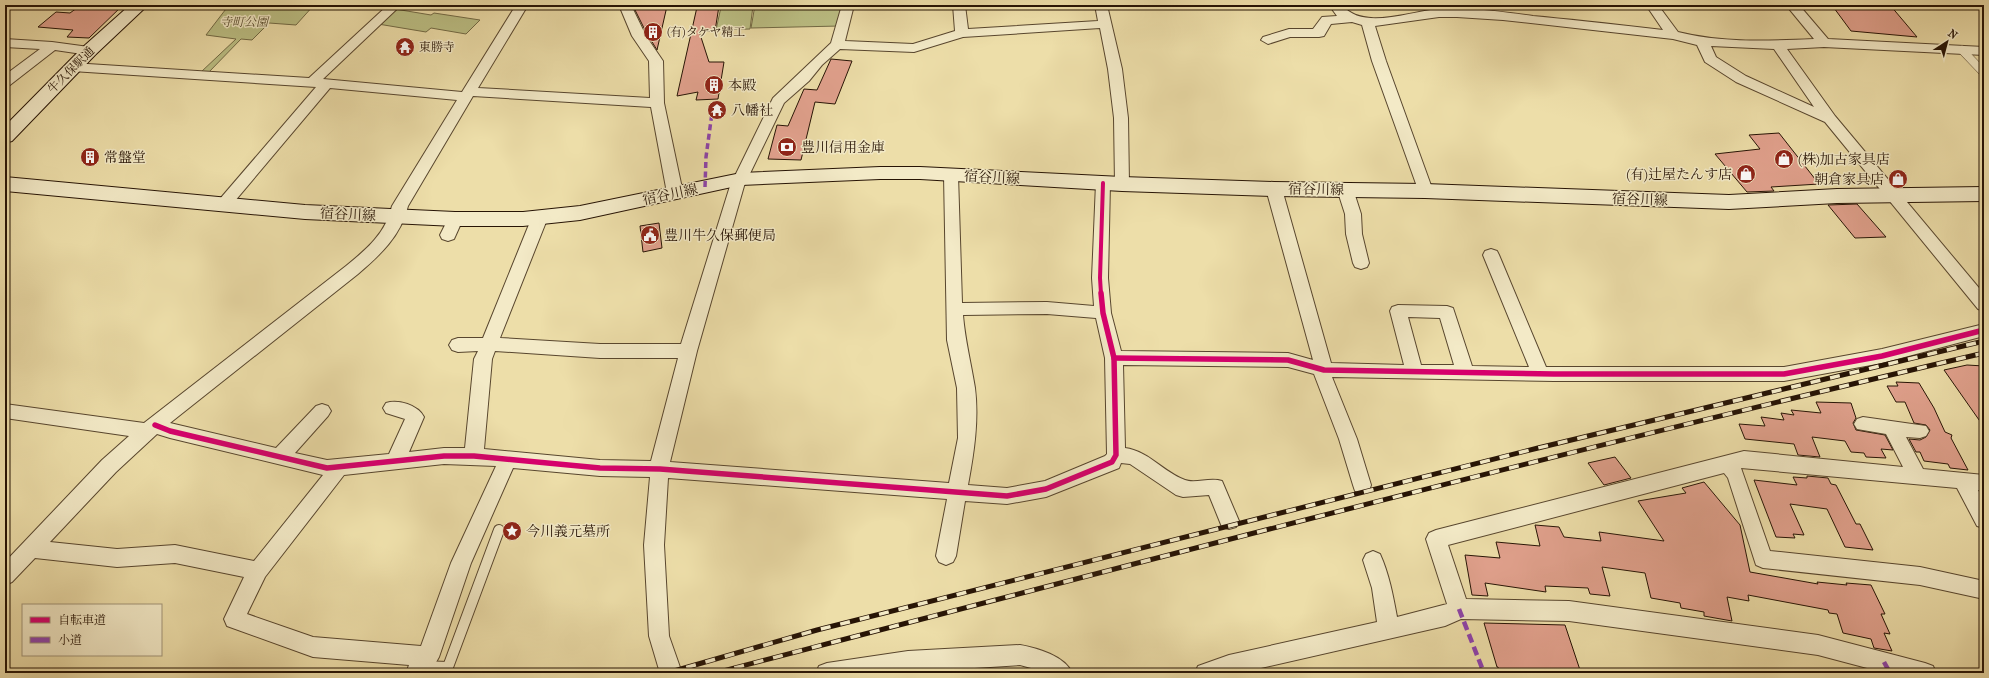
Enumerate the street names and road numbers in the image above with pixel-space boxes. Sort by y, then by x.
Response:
street label: 牛久保駅通 [45,44,97,96]
street label: 宿谷川線 [964,168,1020,187]
street label: 宿谷川線 [641,180,699,209]
street label: 宿谷川線 [1288,181,1344,198]
street label: 宿谷川線 [1612,190,1668,209]
street label: 宿谷川線 [320,205,376,224]

